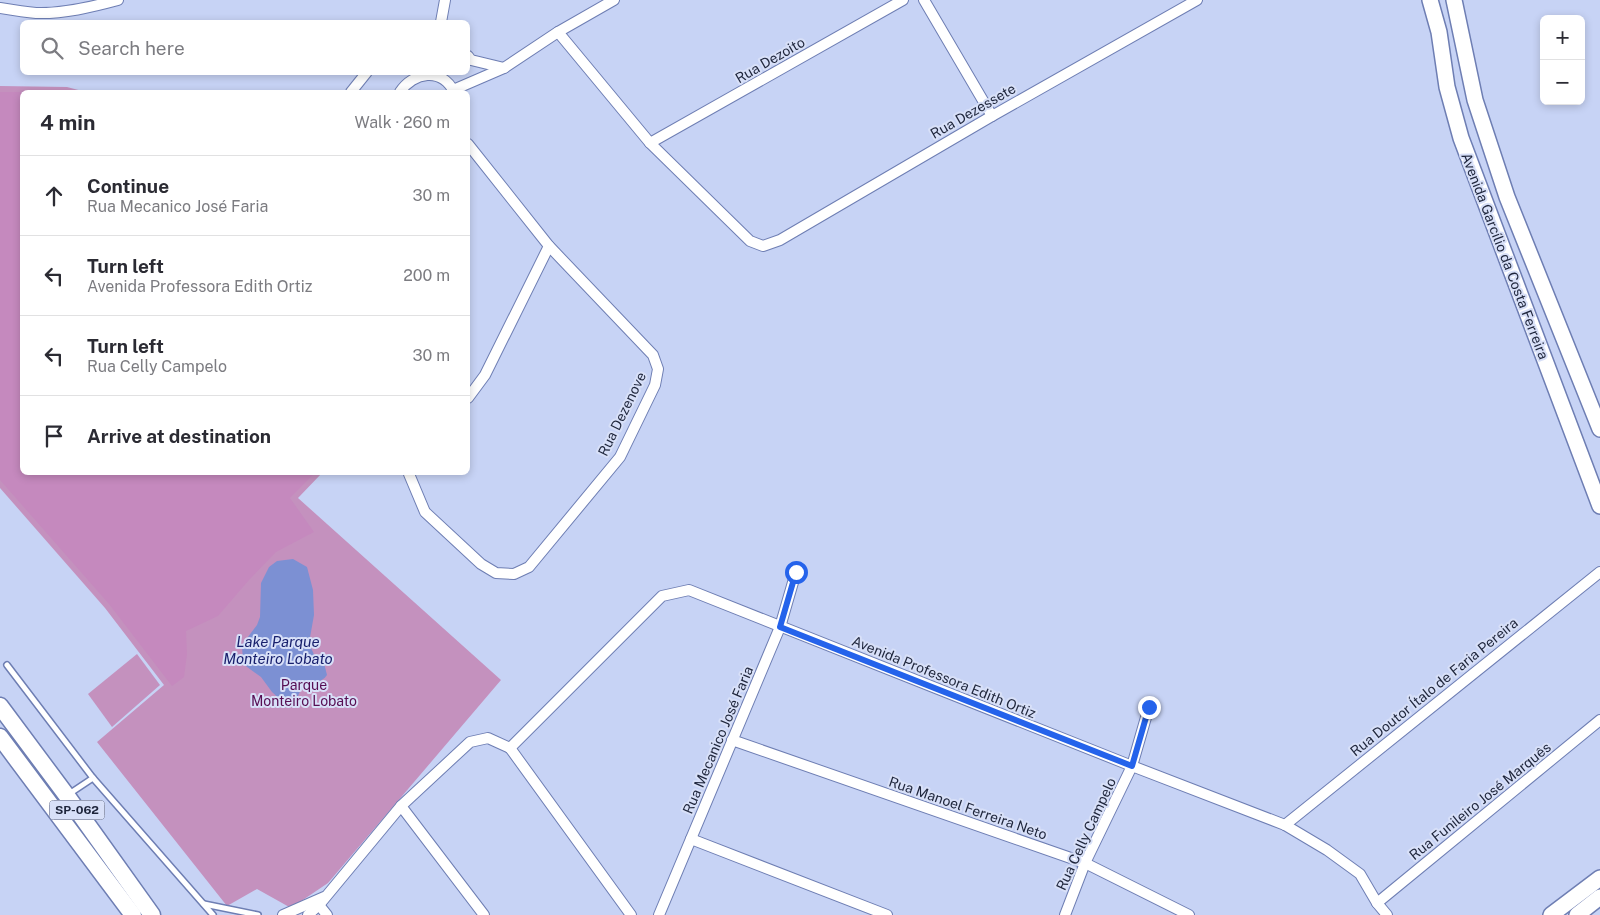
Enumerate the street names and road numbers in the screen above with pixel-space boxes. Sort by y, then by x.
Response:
street label: Rua Dezoito [733,34,808,86]
street label: Rua Dezessete [928,80,1018,142]
street label: Avenida Garcílio da Costa Ferreira [1458,151,1552,361]
street label: Rua Dezenove [595,369,649,459]
street label: Rua Doutor Ítalo de Faria Pereira [1347,614,1521,759]
street label: Avenida Professora Edith Ortiz [850,633,1039,721]
street label: Rua Mecanico José Faria [680,664,756,816]
street label: Rua Funileiro José Marquês [1406,739,1554,863]
street label: Rua Manoel Ferreira Neto [887,773,1049,843]
street label: Rua Celly Campelo [1053,775,1119,893]
road number: SP-062 [50,800,104,820]

